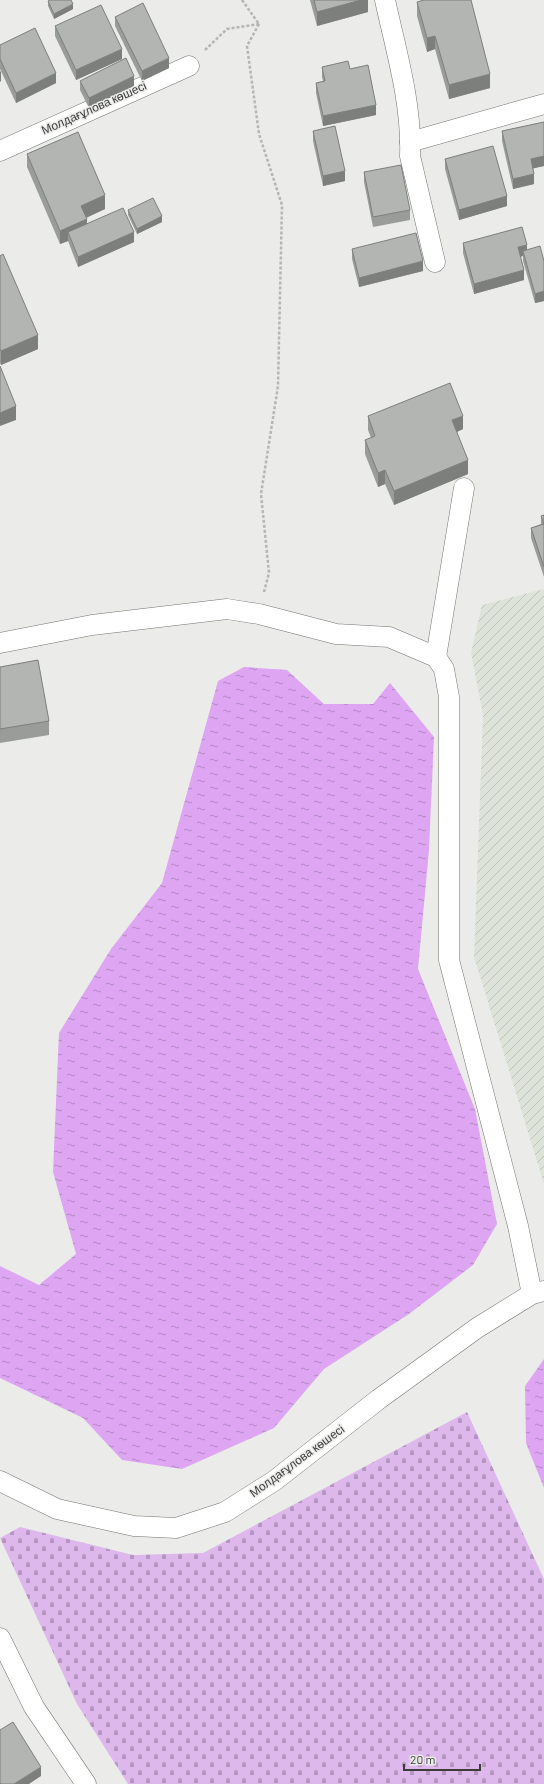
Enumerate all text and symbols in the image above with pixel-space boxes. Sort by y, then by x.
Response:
street label: Молдағұлова көшесі [39,78,149,138]
street label: Молдағұлова көшесі [246,1421,347,1500]
scale bar [404,1746,480,1772]
text: 20 m [410,1752,436,1766]

